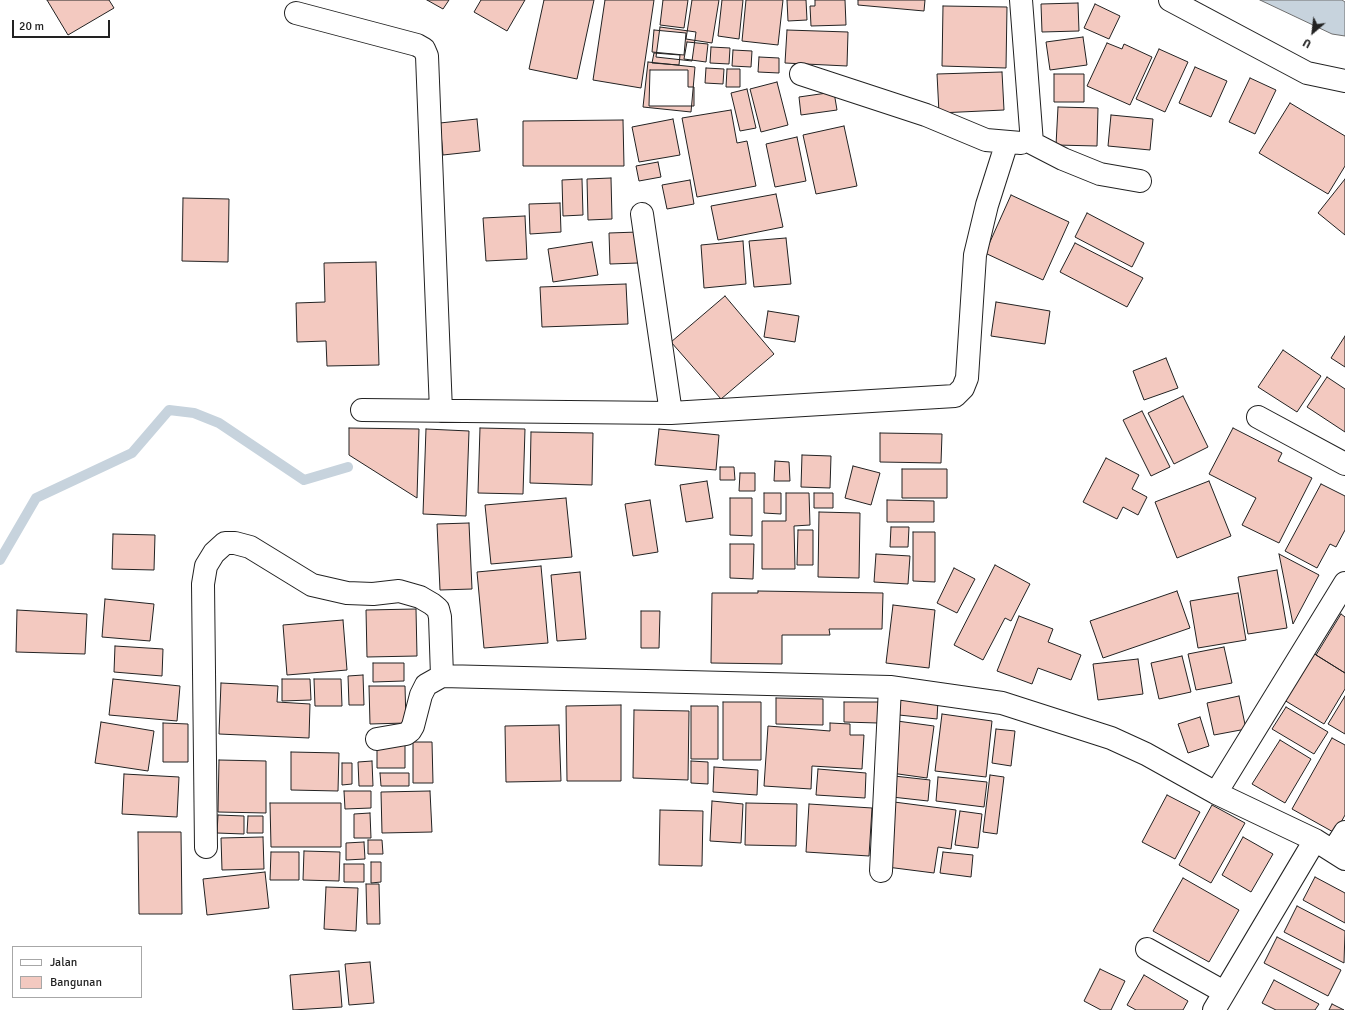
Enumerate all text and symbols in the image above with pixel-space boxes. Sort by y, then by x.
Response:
scale bar [14,12,112,38]
north arrow [1293,12,1333,52]
text: 20 m [19,19,44,34]
text: U [1301,36,1313,51]
legend [12,946,142,998]
text: Jalan [50,955,77,970]
text: Bangunan [50,975,102,990]

